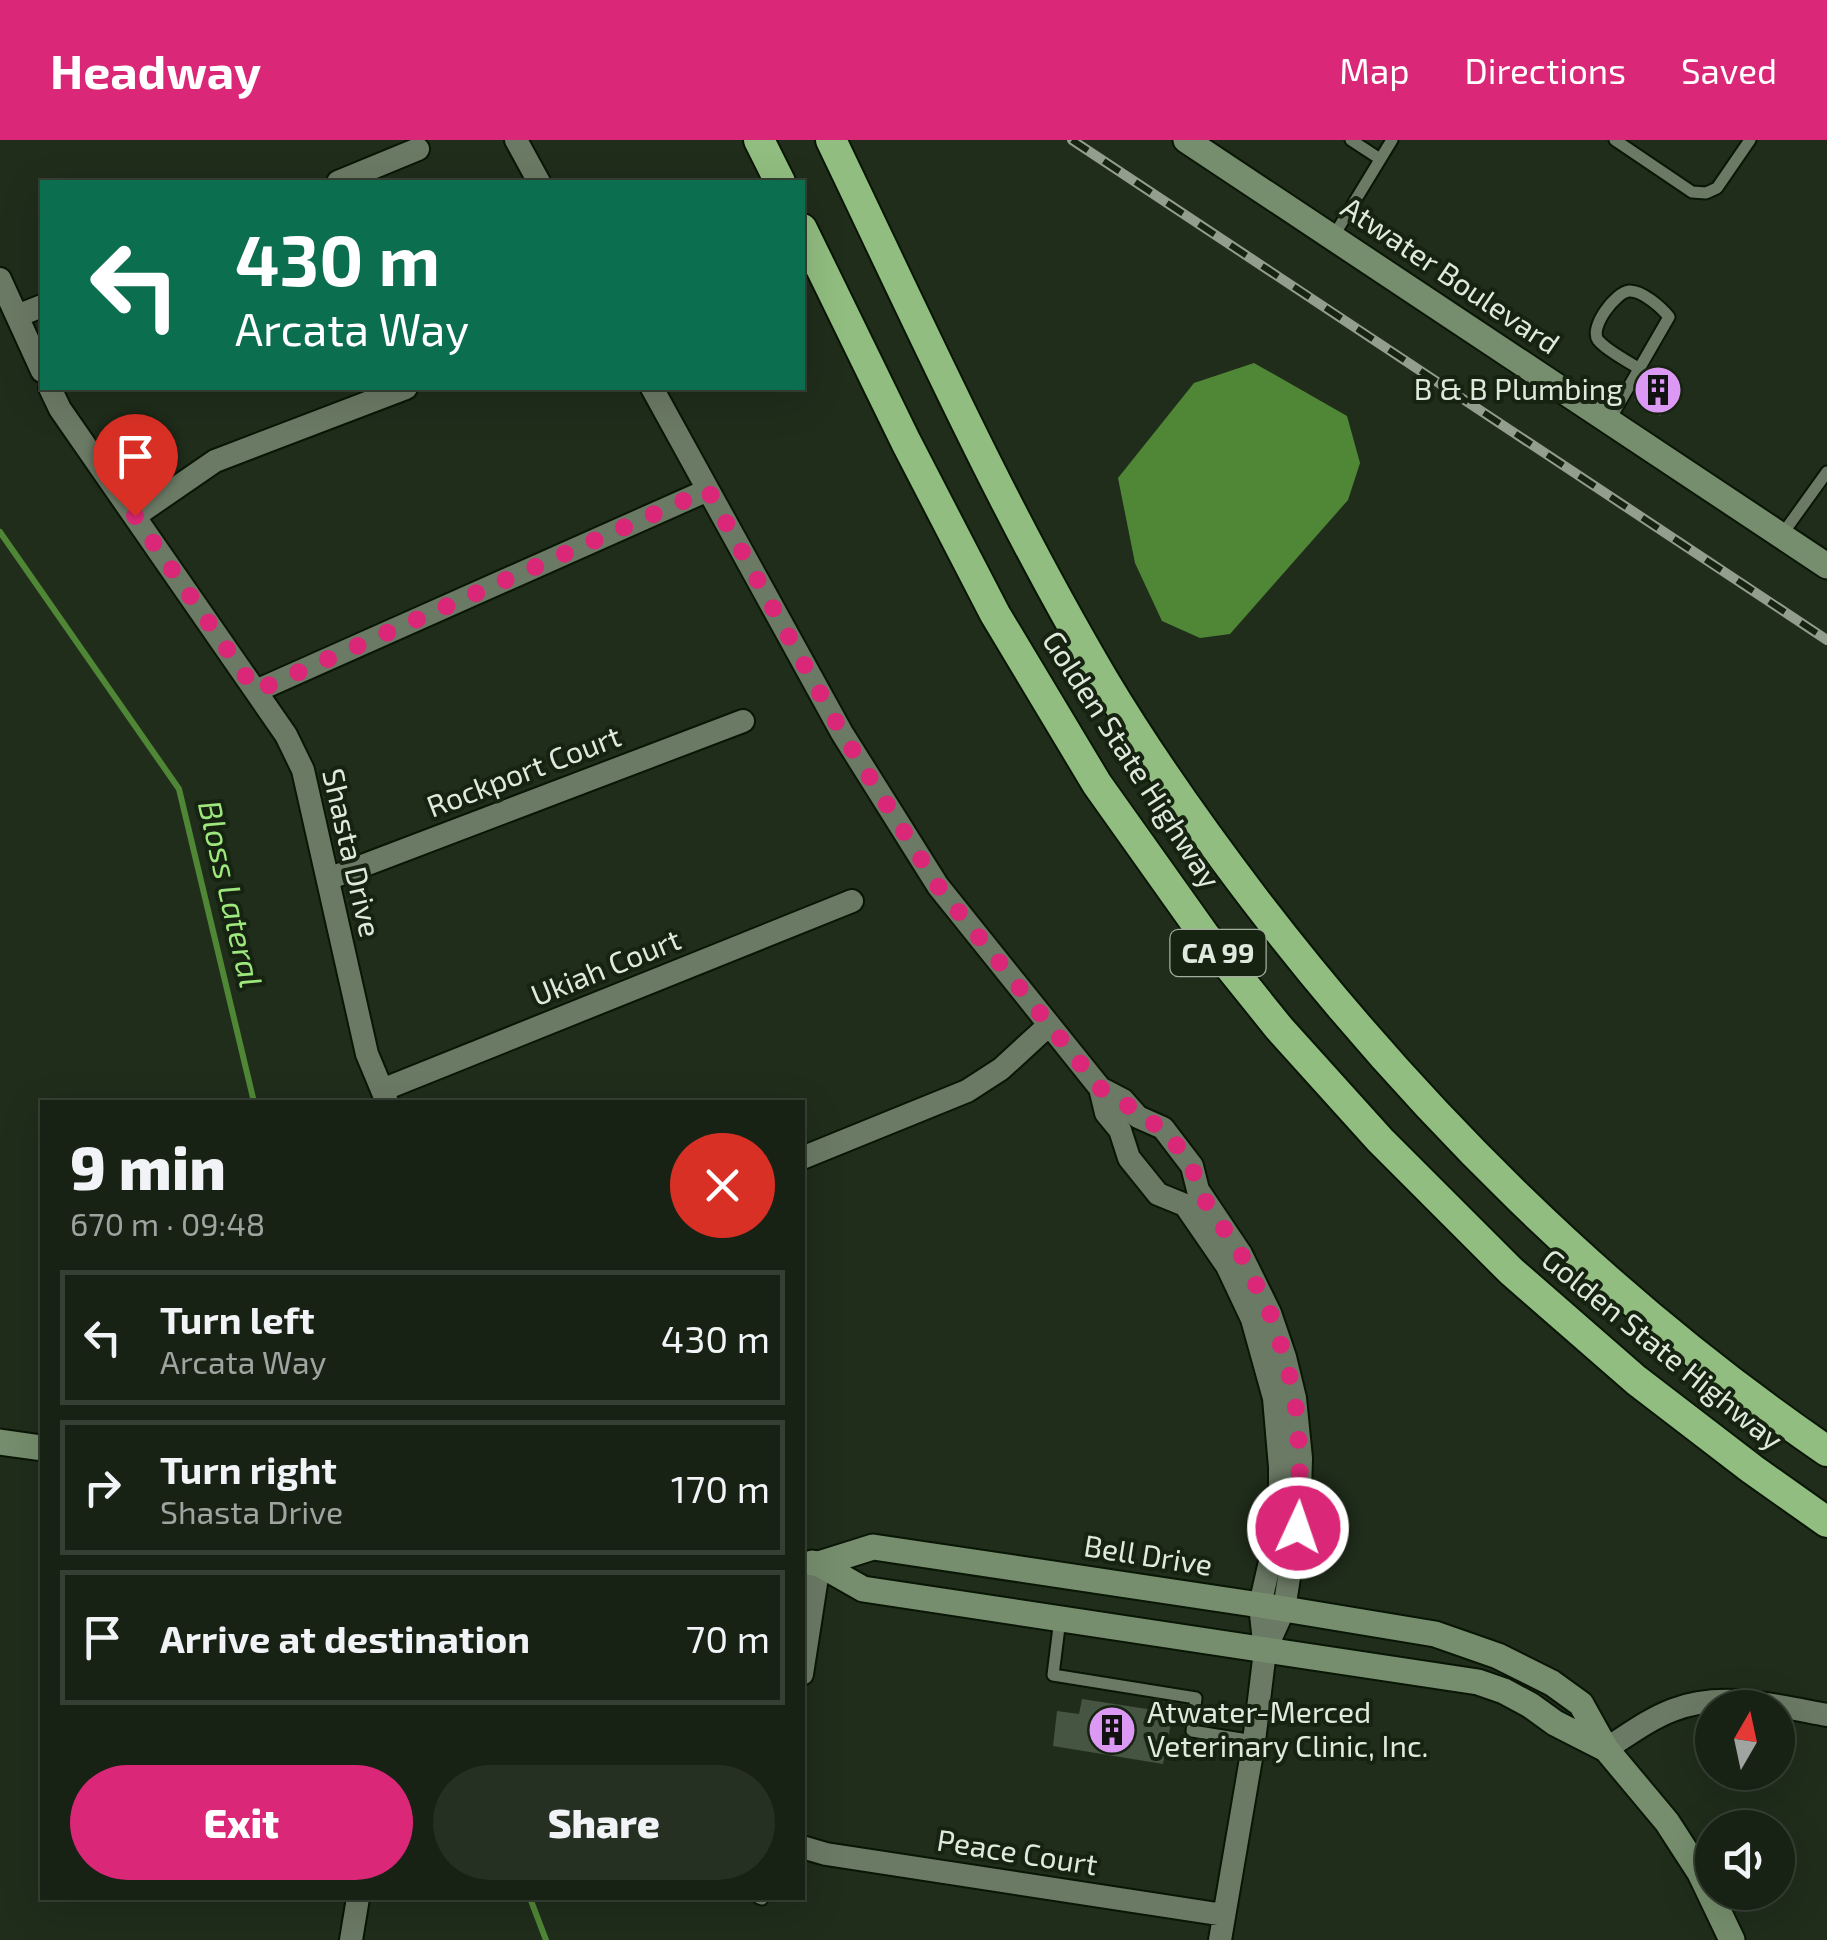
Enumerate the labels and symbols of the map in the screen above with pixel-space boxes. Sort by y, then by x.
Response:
street label: Atwater Boulevard [1335,188,1567,361]
building icon: B & B Plumbing [1632,364,1684,416]
place label: B & B Plumbing [1414,370,1623,406]
pin [93,414,178,517]
street label: Golden State Highway [1036,623,1229,894]
street label: Rockport Court [421,717,625,824]
street label: Shasta Drive [316,765,390,940]
water label: Bloss Lateral [192,796,272,991]
street label: Ukiah Court [525,920,685,1012]
road number: CA 99 [1170,930,1266,976]
street label: Golden State Highway [1536,1240,1791,1457]
position arrow [1246,1476,1350,1580]
street label: Bell Drive [1081,1526,1215,1582]
north arrow [1695,1690,1795,1790]
place label: Atwater-Merced Veterinary Clinic, Inc. [1147,1693,1428,1763]
building icon: Atwater-Merced Veterinary Clinic, Inc. [1086,1704,1138,1756]
street label: Peace Court [934,1821,1100,1881]

